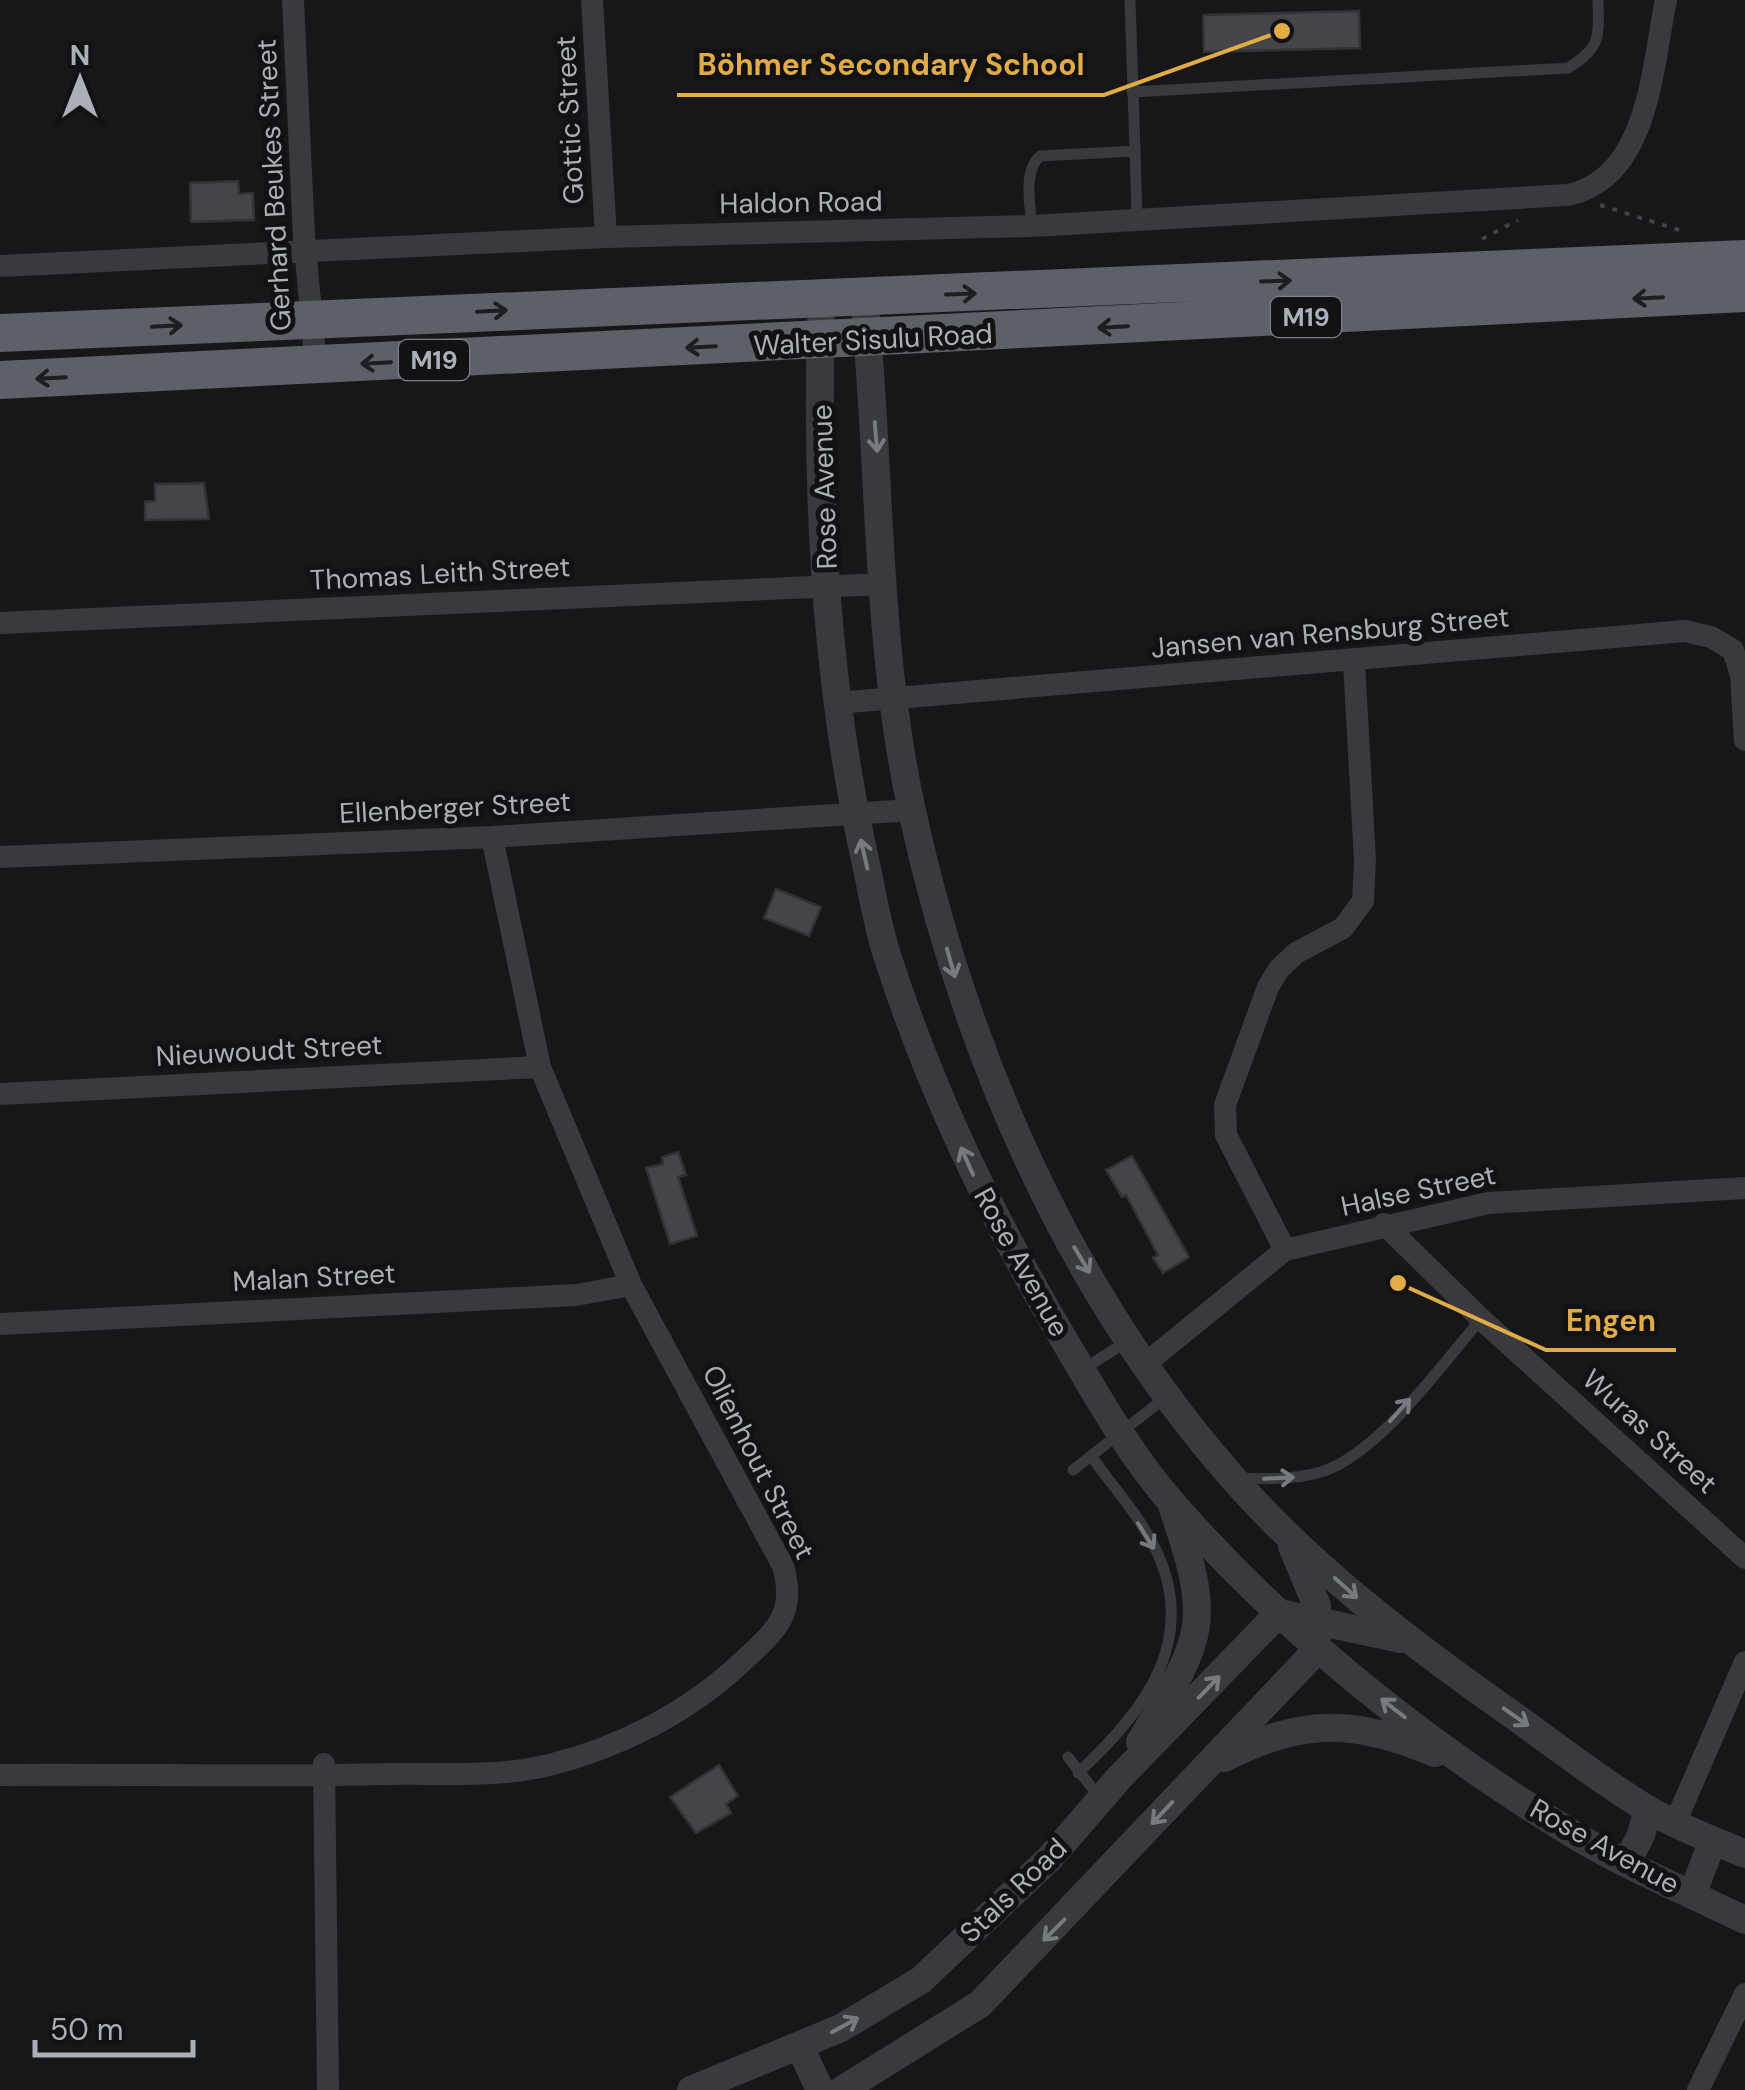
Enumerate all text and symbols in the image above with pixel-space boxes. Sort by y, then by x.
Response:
north arrow [30,30,130,130]
street label: Gottic Street [547,35,592,205]
callout: Böhmer Secondary School [677,35,1104,95]
text: N [70,37,90,74]
street label: Gerhard Beukes Street [247,38,300,332]
text: Böhmer Secondary School [698,45,1084,84]
street label: Haldon Road [719,183,883,222]
one-way arrow [1260,271,1292,290]
one-way arrow [944,284,976,303]
one-way arrow [1632,289,1664,308]
road number: M19 [1271,297,1341,337]
one-way arrow [475,301,508,320]
street label: Walter Sisulu Road [752,315,994,364]
one-way arrow [151,316,183,335]
one-way arrow [1098,318,1130,337]
one-way arrow [685,338,717,357]
road number: M19 [399,340,469,380]
one-way arrow [360,353,392,372]
one-way arrow [36,369,68,388]
street label: Rose Avenue [803,404,846,570]
one-way arrow [867,420,886,452]
street label: Thomas Leith Street [309,548,571,599]
street label: Jansen van Rensburg Street [1149,598,1511,667]
street label: Ellenberger Street [338,783,572,832]
one-way arrow [853,839,872,871]
one-way arrow [943,947,962,978]
street label: Nieuwoudt Street [155,1026,383,1075]
one-way arrow [957,1147,976,1177]
street label: Halse Street [1337,1156,1499,1225]
street label: Rose Avenue [965,1181,1078,1343]
one-way arrow [1072,1245,1092,1274]
street label: Malan Street [232,1255,396,1300]
callout: Engen [1546,1290,1676,1350]
text: Engen [1566,1301,1656,1340]
street label: Olienhout Street [694,1359,823,1566]
street label: Wuras Street [1574,1361,1725,1502]
one-way arrow [1388,1398,1411,1423]
one-way arrow [1262,1468,1294,1487]
one-way arrow [1136,1521,1157,1549]
one-way arrow [1333,1576,1358,1599]
one-way arrow [1197,1675,1221,1699]
one-way arrow [1380,1697,1407,1718]
one-way arrow [1502,1706,1529,1727]
street label: Rose Avenue [1524,1790,1686,1903]
one-way arrow [1150,1801,1174,1825]
street label: Stals Road [952,1830,1075,1951]
one-way arrow [1042,1918,1066,1942]
scale bar [35,1995,192,2057]
text: 50 m [50,2010,124,2049]
one-way arrow [829,2014,859,2034]

